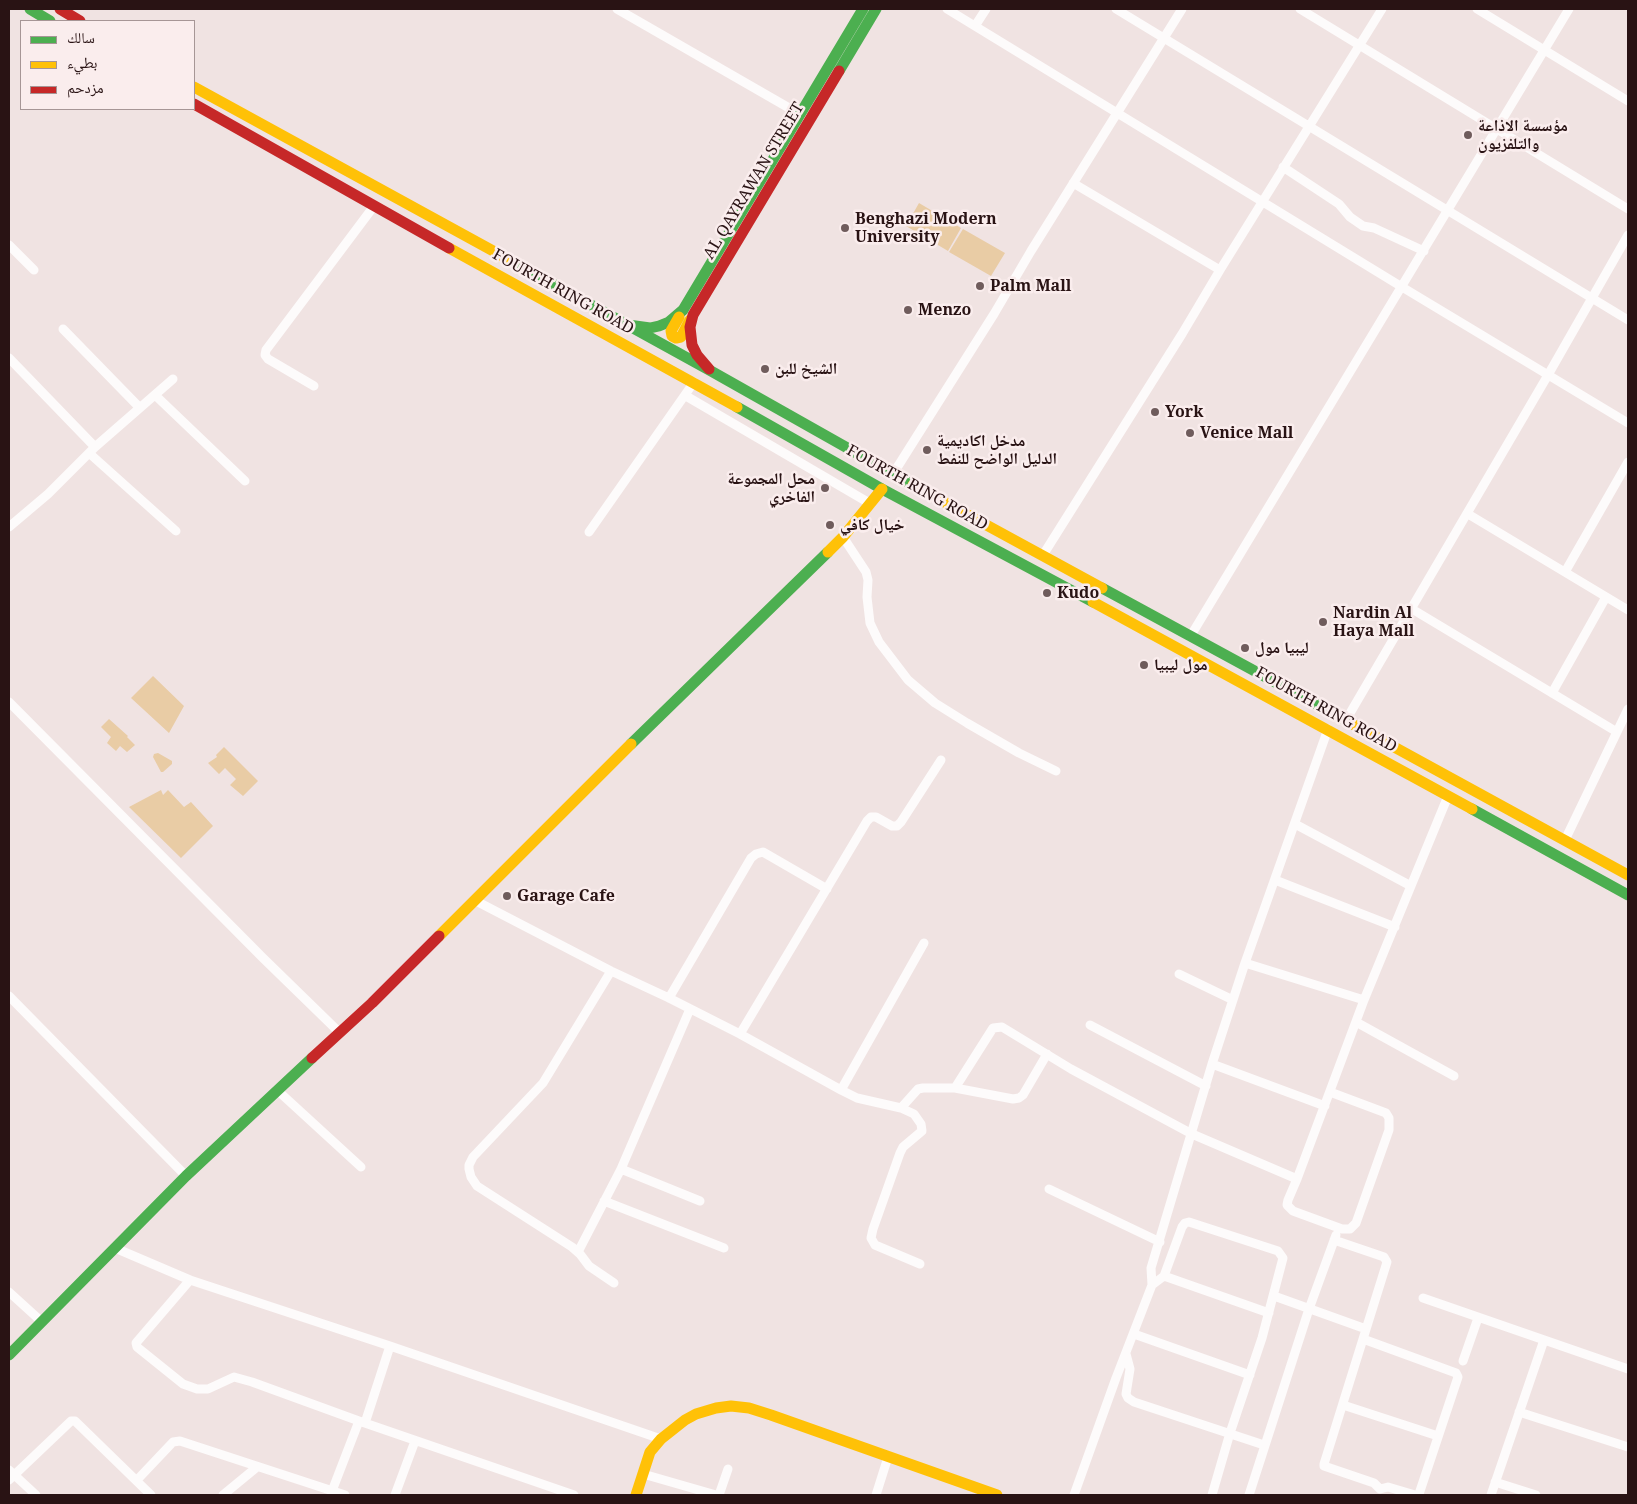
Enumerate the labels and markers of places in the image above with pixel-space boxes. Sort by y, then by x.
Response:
place label: مؤسسة الاذاعة والتلفزيون [1478,116,1568,154]
marker: مؤسسة الاذاعة والتلفزيون [1462,129,1474,141]
place label: Benghazi Modern University [855,209,997,247]
marker: Benghazi Modern University [839,222,851,234]
place label: Palm Mall [990,276,1071,296]
marker: Palm Mall [974,280,986,292]
place label: Menzo [918,300,971,320]
marker: Menzo [902,304,914,316]
place label: الشيخ للبن [775,359,837,379]
marker: الشيخ للبن [759,363,771,375]
place label: York [1165,402,1203,422]
marker: York [1149,406,1161,418]
place label: Venice Mall [1200,423,1294,443]
marker: Venice Mall [1184,427,1196,439]
place label: مدخل اكاديمية الدليل الواضح للنفط [937,431,1057,469]
marker: مدخل اكاديمية الدليل الواضح للنفط [921,444,933,456]
place label: محل المجموعة الفاخري [728,469,815,507]
marker: محل المجموعة الفاخري [819,482,831,494]
place label: خيال كافي [840,515,904,535]
marker: خيال كافي [824,519,836,531]
place label: Kudo [1057,583,1099,603]
marker: Kudo [1041,587,1053,599]
place label: Nardin Al Haya Mall [1333,603,1415,641]
marker: Nardin Al Haya Mall [1317,616,1329,628]
place label: ليبيا مول [1255,638,1309,658]
marker: ليبيا مول [1239,642,1251,654]
place label: مول ليبيا [1154,655,1208,675]
marker: مول ليبيا [1138,659,1150,671]
place label: Garage Cafe [517,886,615,906]
marker: Garage Cafe [501,890,513,902]

